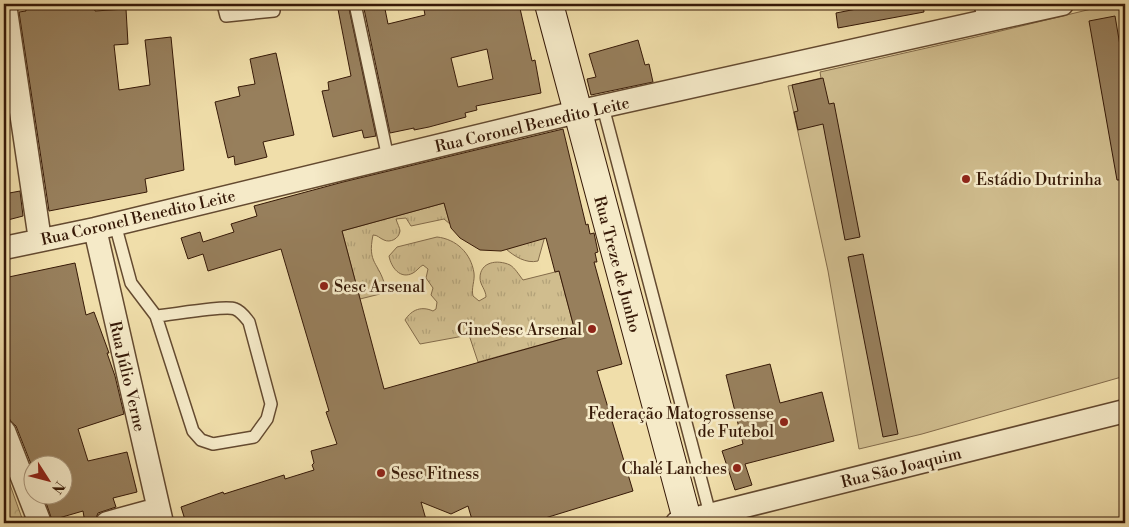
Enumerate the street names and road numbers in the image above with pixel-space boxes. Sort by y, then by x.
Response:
street label: Rua Coronel Benedito Leite [433,93,632,157]
street label: Rua Coronel Benedito Leite [39,186,238,250]
street label: Rua Treze de Junho [589,194,645,335]
street label: Rua Júlio Verne [105,319,149,433]
street label: Rua São Joaquim [839,443,964,493]

